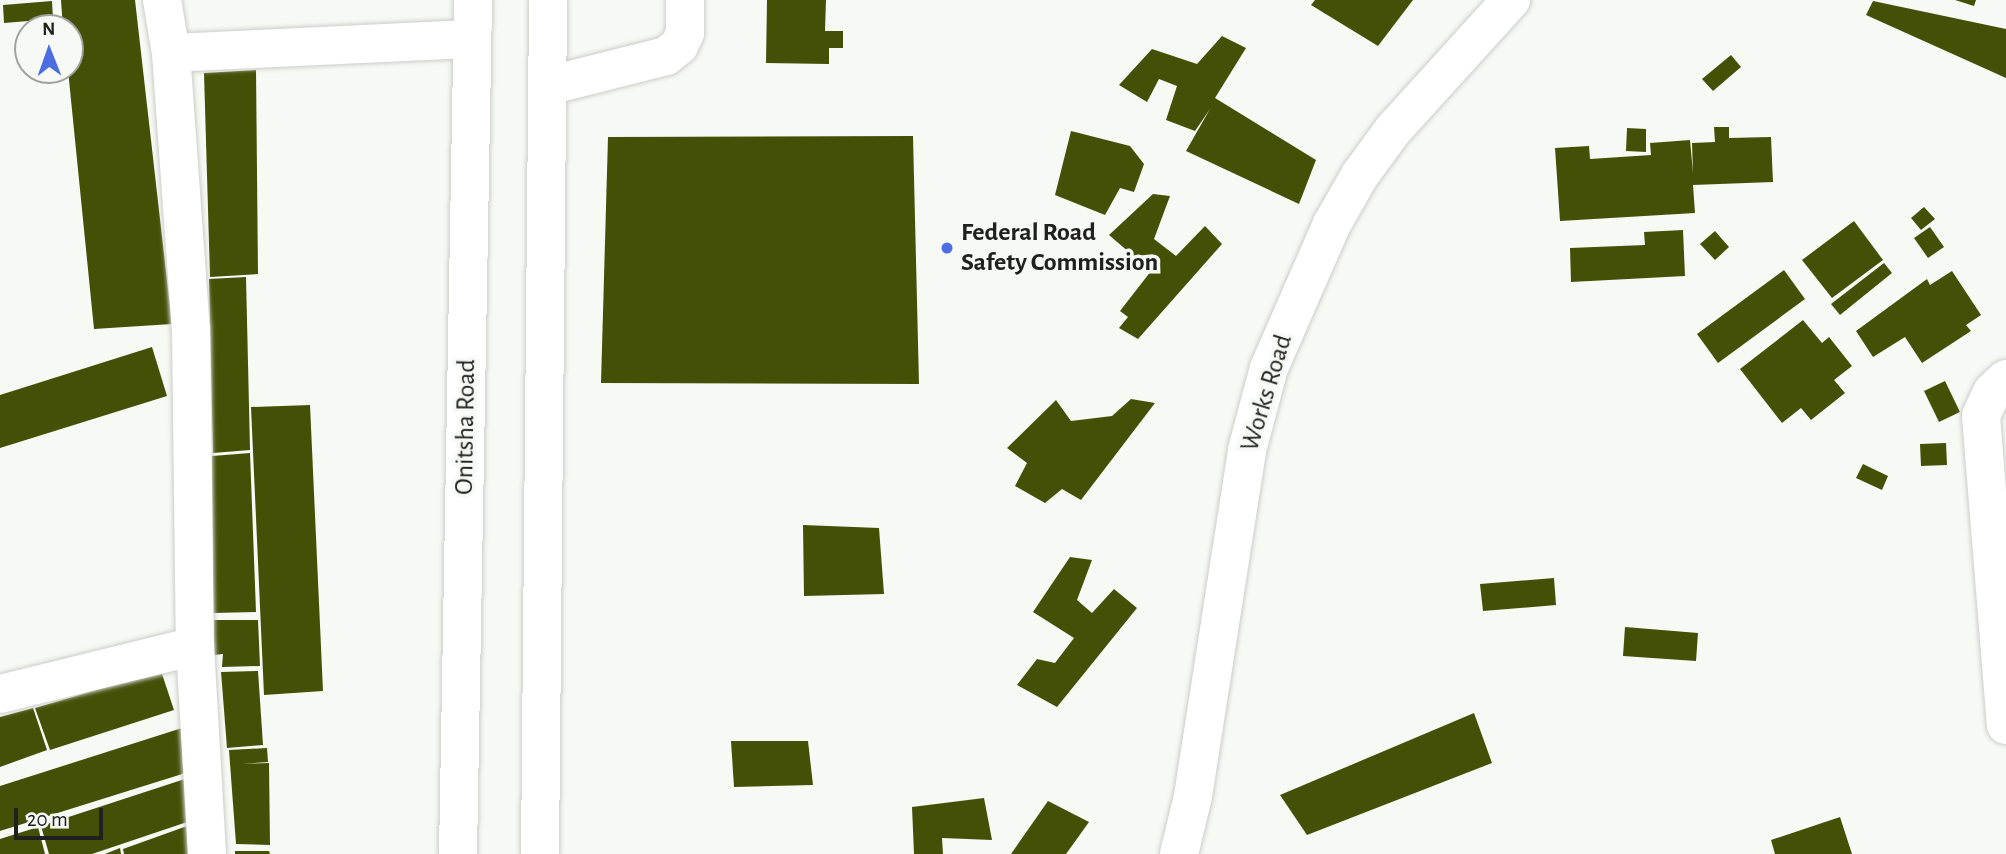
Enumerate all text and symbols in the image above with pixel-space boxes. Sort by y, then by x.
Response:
north arrow [14,14,84,84]
text: N [42,20,55,39]
place label: Federal Road Safety Commission [961,217,1158,278]
marker: Federal Road Safety Commission [939,240,955,256]
street label: Works Road [1234,331,1300,455]
street label: Onitsha Road [449,359,483,495]
scale bar [18,794,107,838]
text: 20 m [27,809,68,830]

